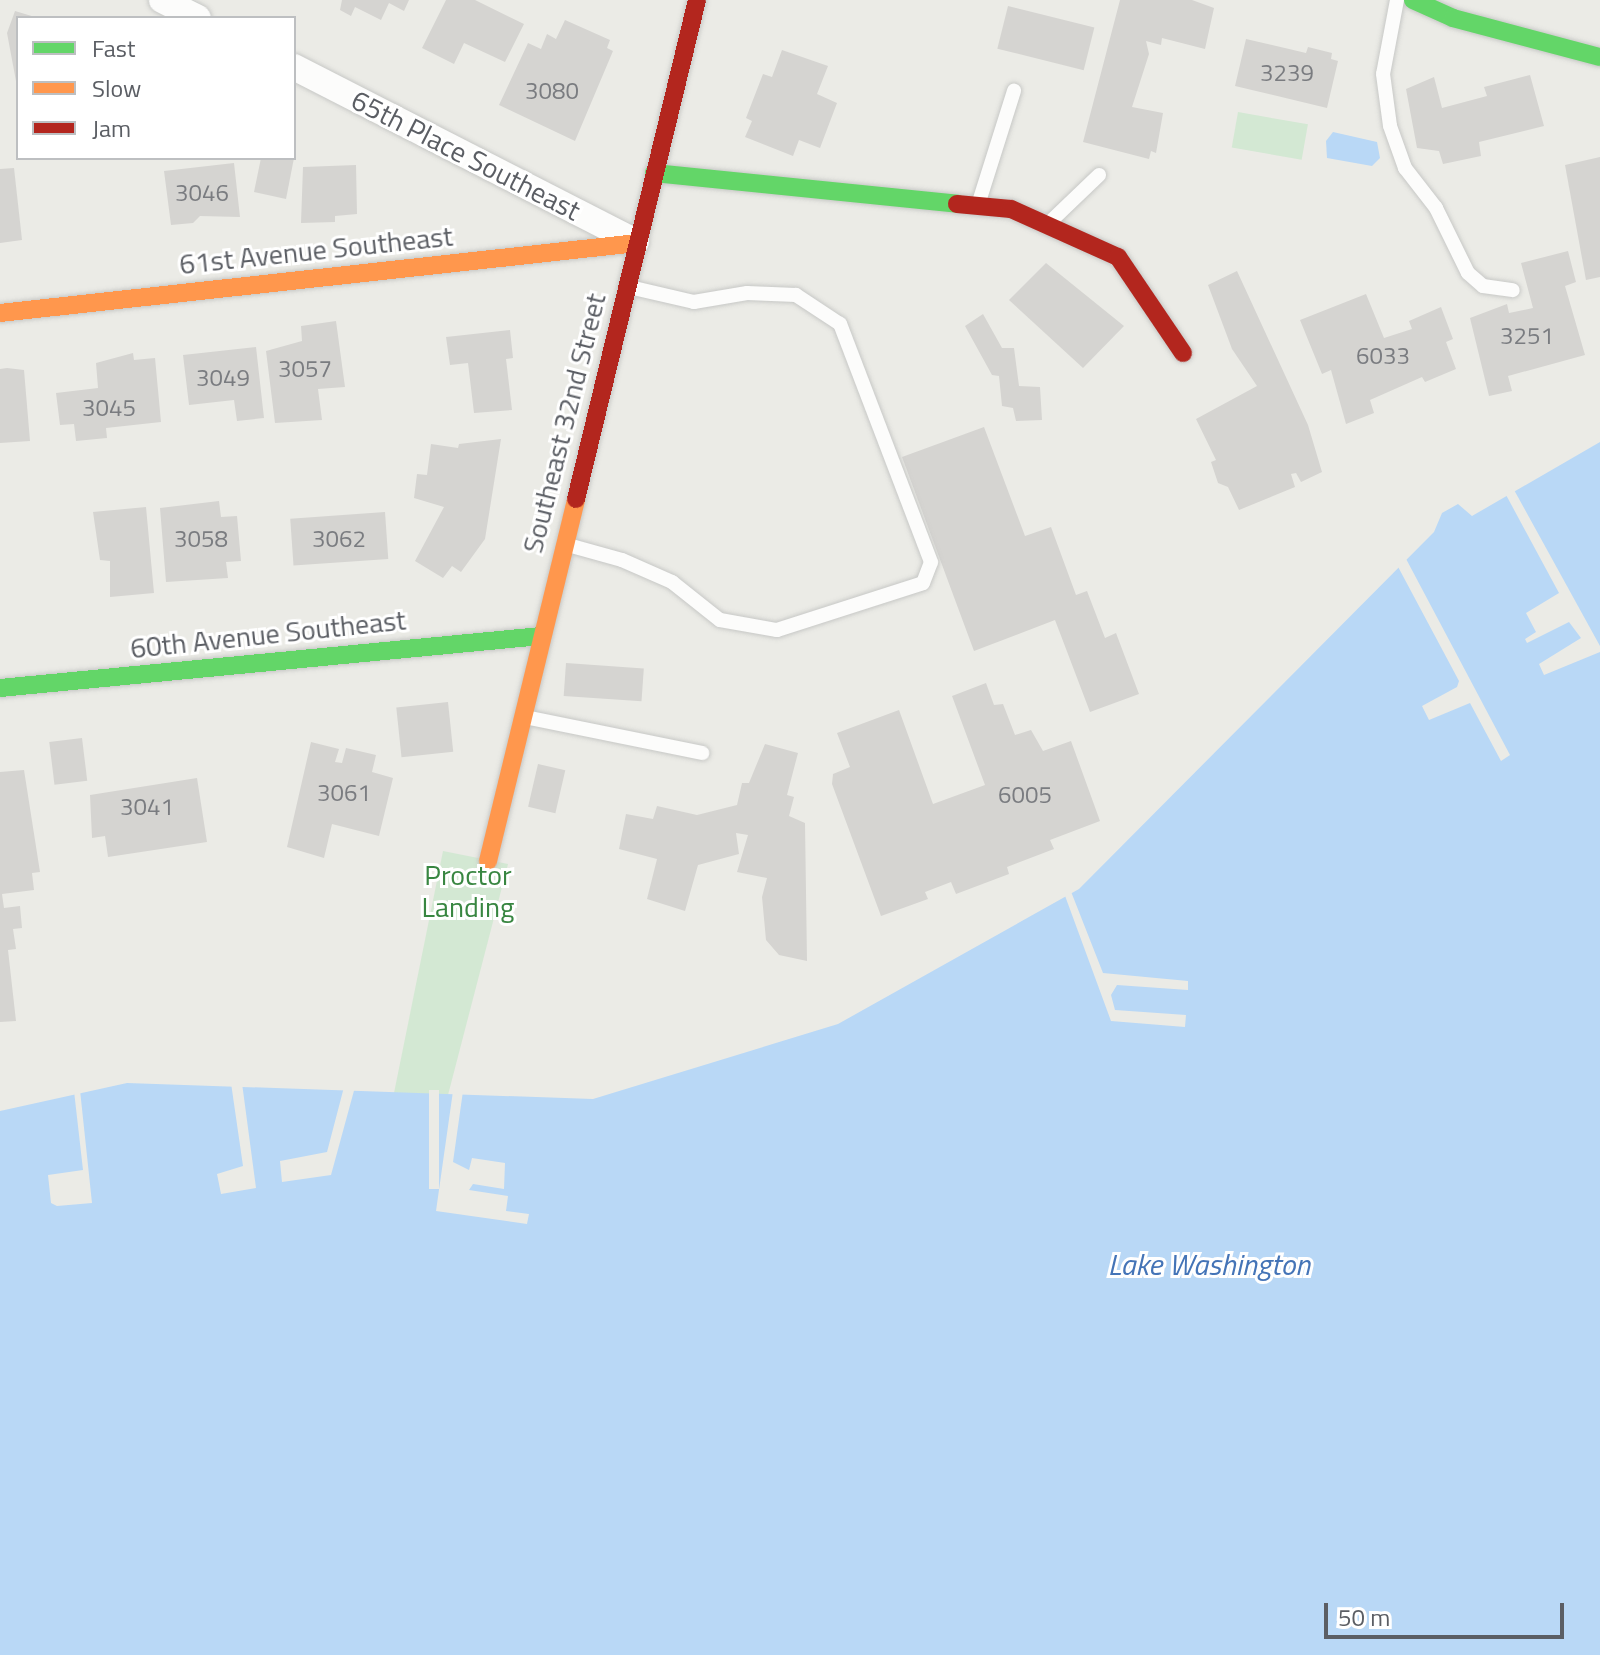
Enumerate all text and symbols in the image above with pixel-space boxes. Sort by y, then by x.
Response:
legend [16,16,296,160]
text: Fast [92,30,135,66]
house number: 3239 [1260,59,1314,87]
text: Slow [92,70,141,106]
house number: 3080 [525,77,579,105]
street label: 65th Place Southeast [346,83,586,227]
text: Jam [92,110,131,146]
house number: 3046 [175,179,229,207]
street label: 61st Avenue Southeast [178,219,454,281]
street label: Southeast 32nd Street [515,290,613,556]
house number: 3251 [1500,322,1554,350]
house number: 6033 [1356,342,1410,370]
house number: 3057 [278,355,332,383]
house number: 3049 [196,364,250,392]
house number: 3045 [82,394,136,422]
house number: 3058 [174,525,228,553]
house number: 3062 [312,525,366,553]
street label: 60th Avenue Southeast [129,603,407,665]
house number: 3061 [317,779,371,807]
house number: 6005 [998,781,1052,809]
house number: 3041 [120,793,174,821]
park label: Proctor Landing [422,858,514,924]
water label: Lake Washington [1108,1246,1310,1282]
scale bar [1328,1587,1568,1637]
text: 50 m [1338,1599,1390,1635]

